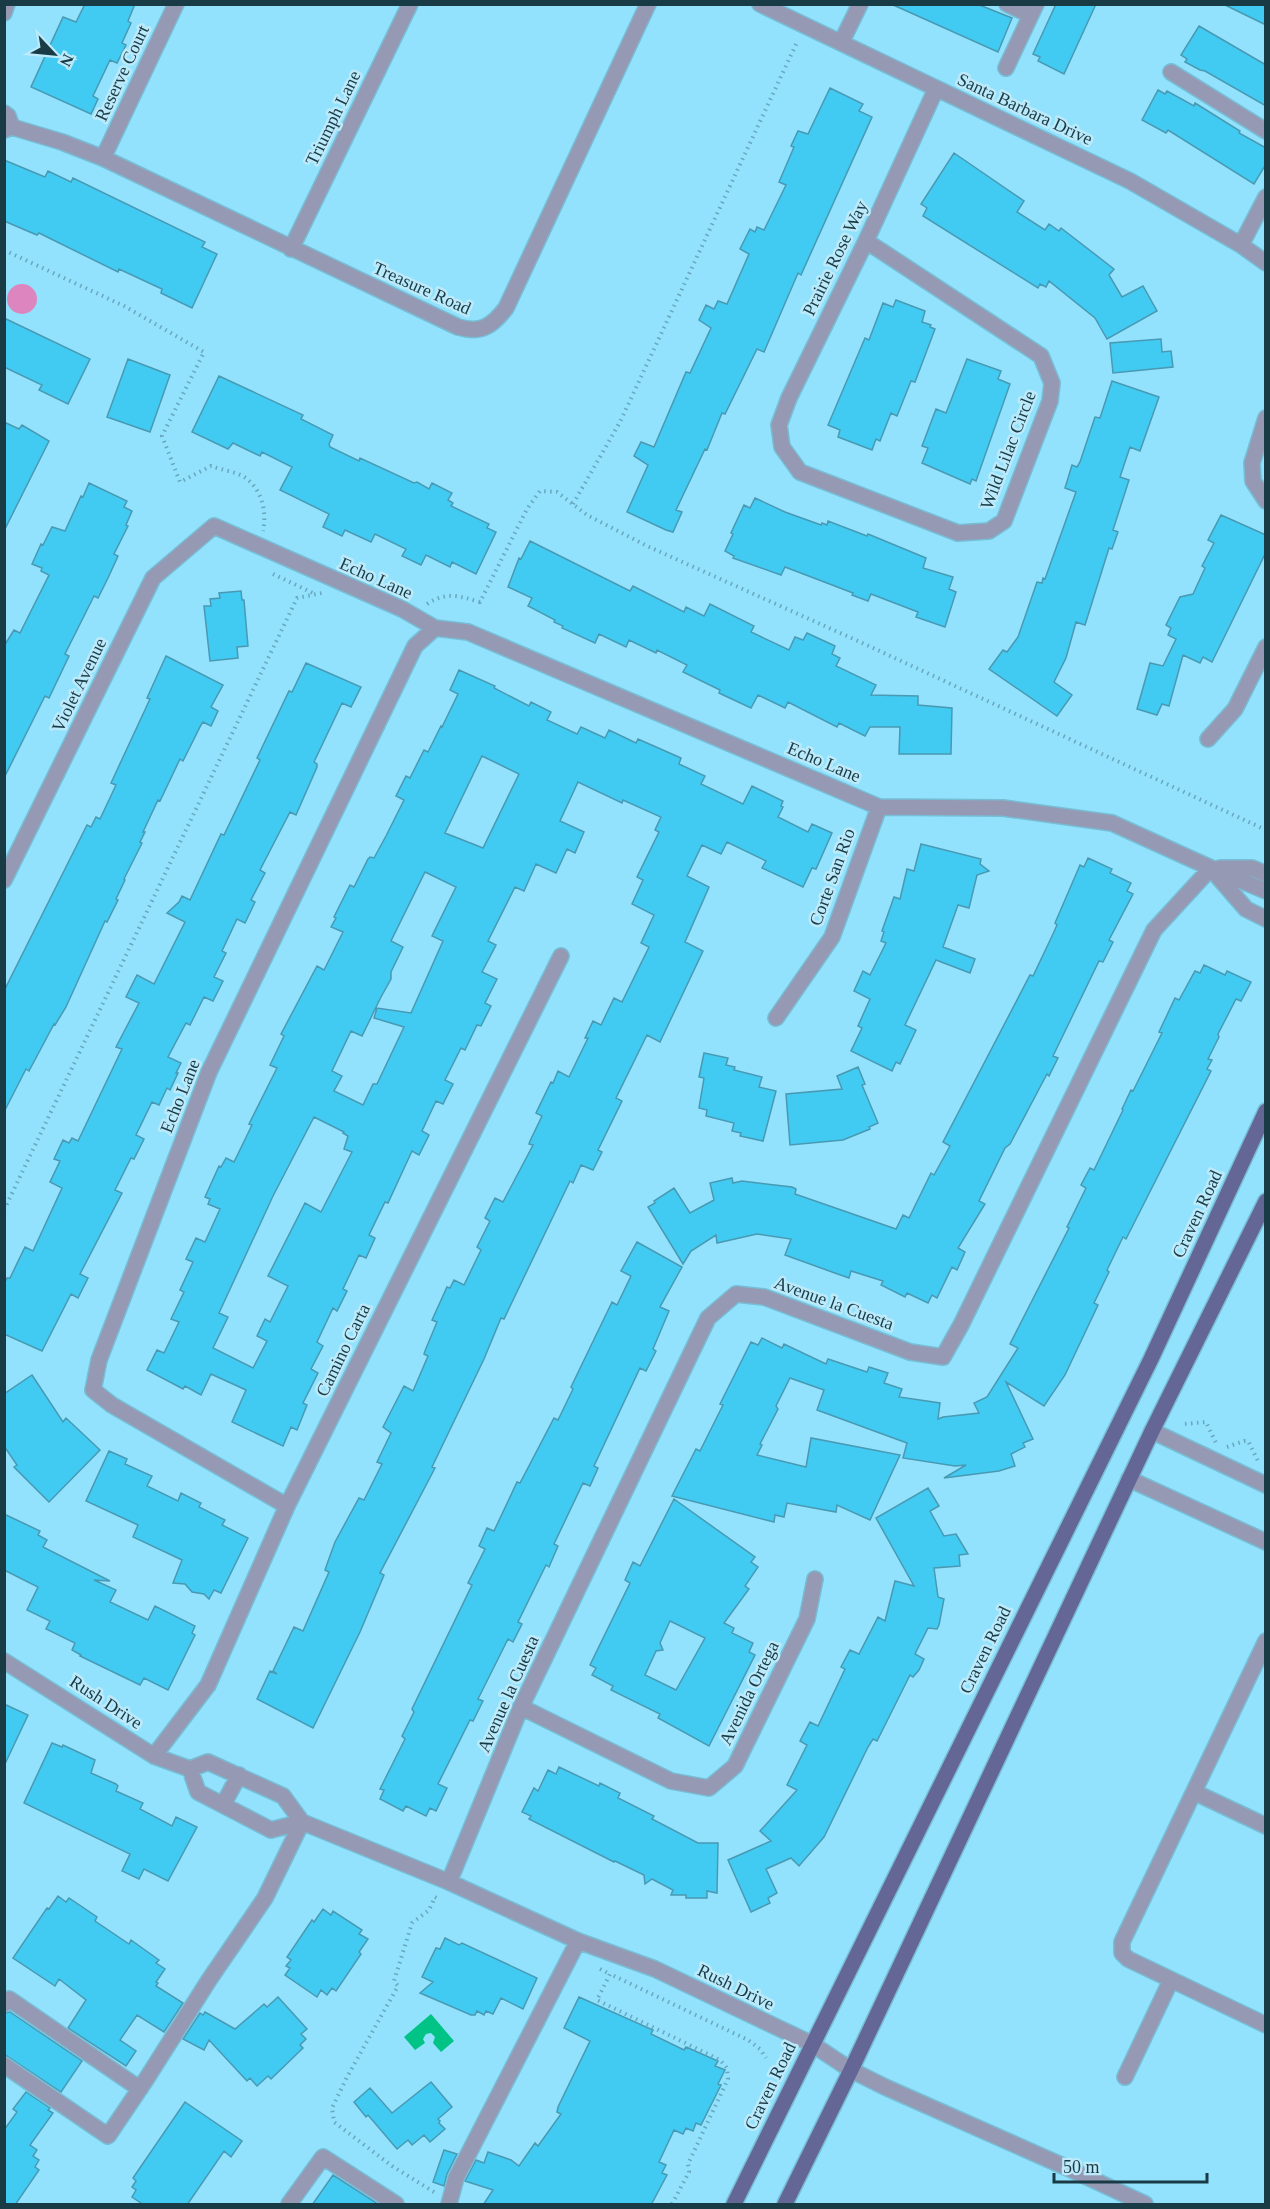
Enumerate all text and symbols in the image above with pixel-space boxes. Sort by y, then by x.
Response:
street label: Reserve Court [91,22,153,124]
north arrow [24,24,84,84]
text: N [57,51,77,70]
street label: Triumph Lane [301,67,365,169]
street label: Santa Barbara Drive [954,69,1096,149]
street label: Prairie Rose Way [799,197,871,319]
street label: Treasure Road [370,258,474,318]
street label: Wild Lilac Circle [976,388,1040,512]
street label: Echo Lane [337,553,415,603]
street label: Violet Avenue [48,635,110,735]
street label: Echo Lane [784,738,864,786]
street label: Corte San Rio [805,826,859,928]
street label: Echo Lane [156,1056,204,1136]
street label: Craven Road [1168,1167,1226,1261]
street label: Avenue la Cuesta [772,1272,896,1334]
street label: Camino Carta [312,1300,374,1400]
street label: Craven Road [955,1603,1015,1697]
street label: Avenue la Cuesta [473,1633,543,1755]
street label: Avenida Ortega [715,1638,783,1748]
street label: Rush Drive [66,1671,146,1733]
street label: Rush Drive [695,1960,777,2014]
street label: Craven Road [740,2039,800,2133]
scale bar [1054,2146,1207,2184]
text: 50 m [1063,2157,1100,2177]

